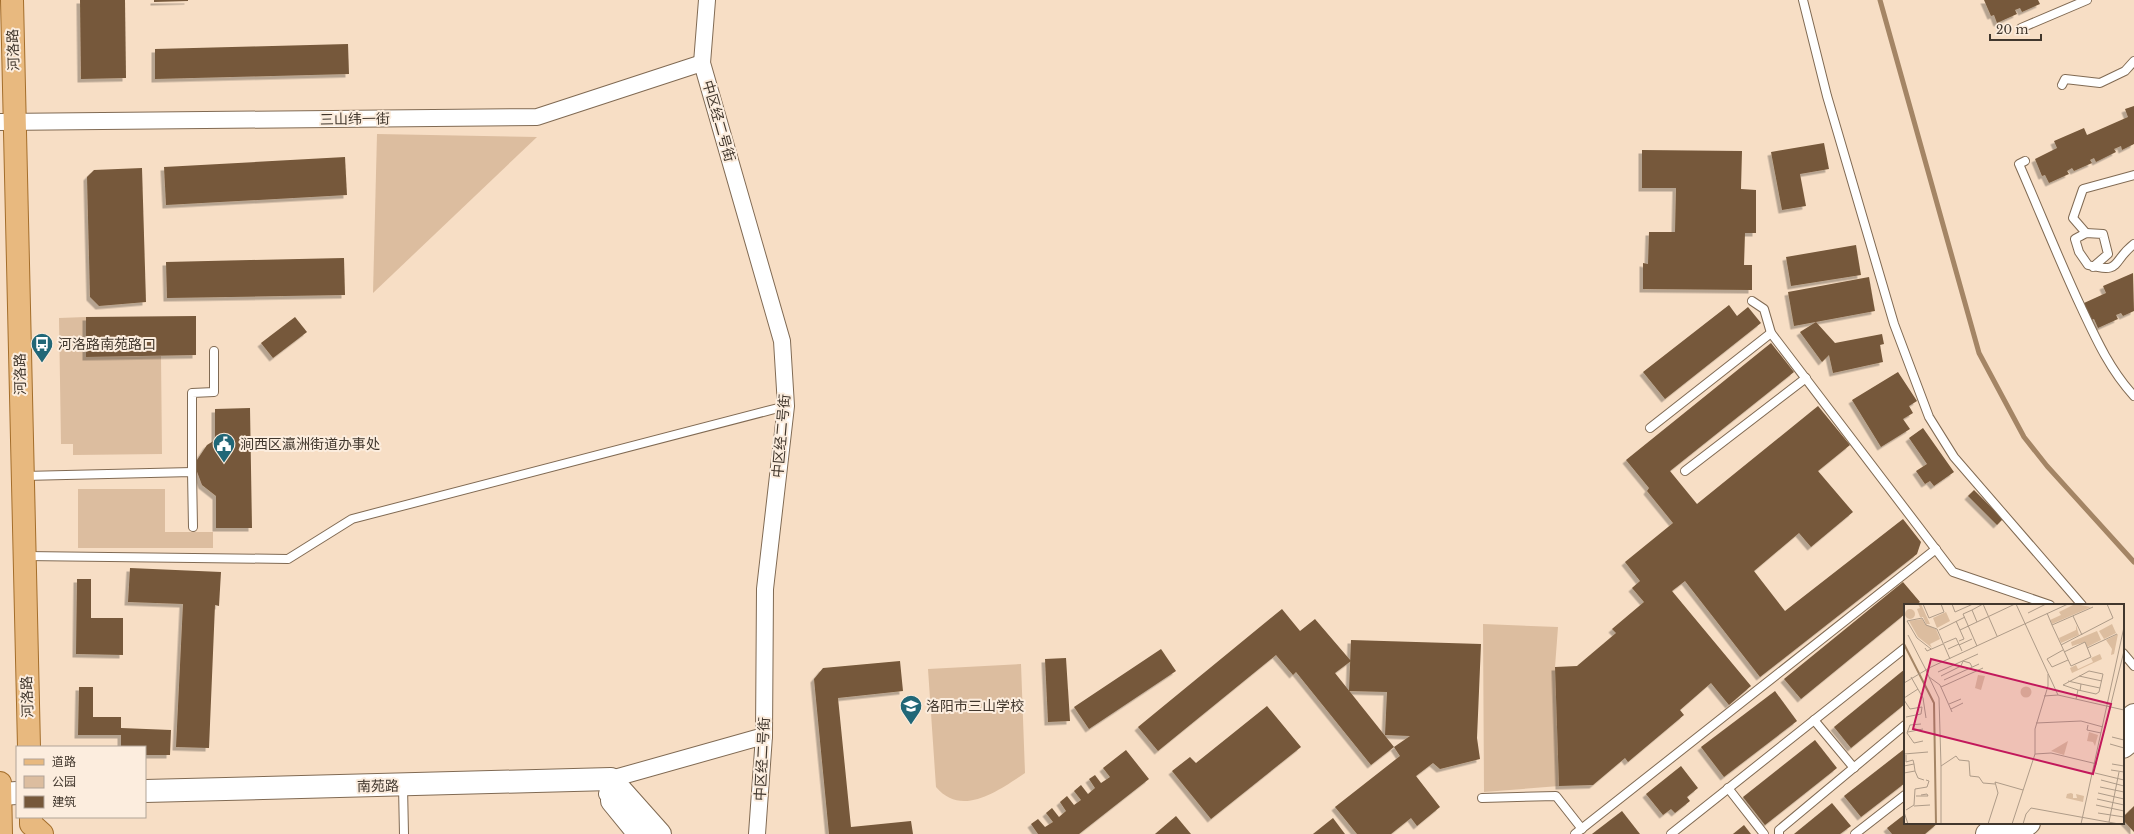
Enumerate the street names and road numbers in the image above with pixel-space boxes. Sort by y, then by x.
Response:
street label: 河洛路 [3,29,23,71]
street label: 中区经二号街 [699,78,739,164]
street label: 三山纬一街 [320,109,390,129]
street label: 河洛路 [11,353,29,395]
street label: 中区经二号街 [768,393,794,479]
street label: 河洛路 [17,676,37,718]
street label: 中区经二号街 [751,717,773,801]
street label: 南苑路 [357,777,399,795]

